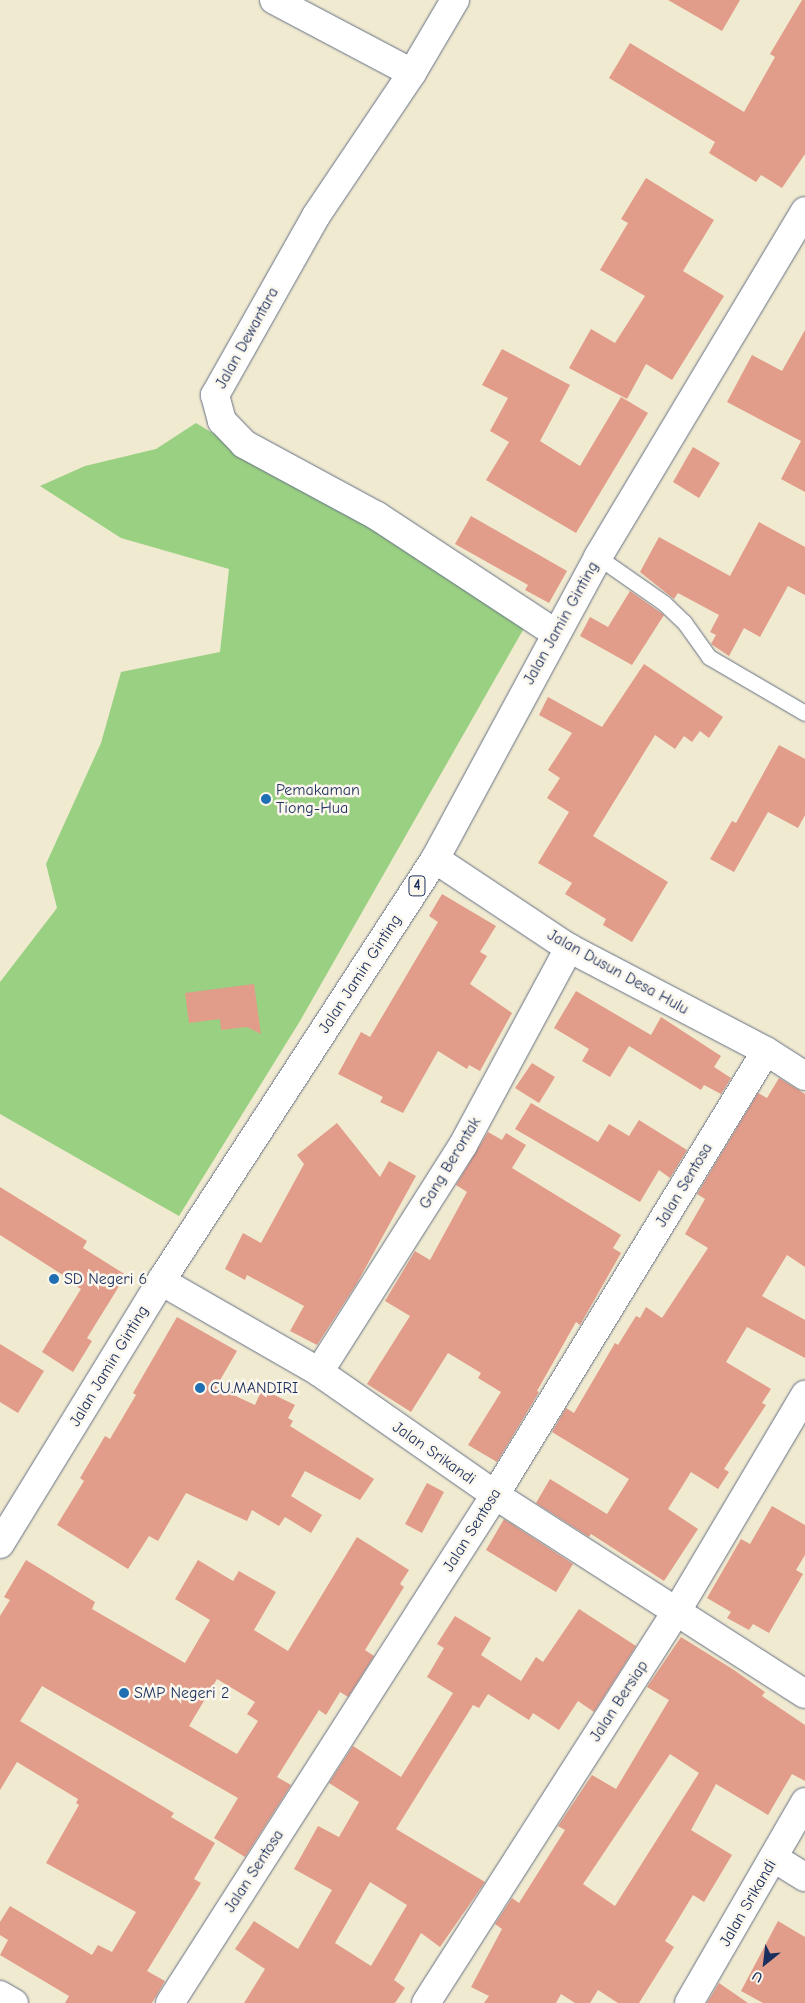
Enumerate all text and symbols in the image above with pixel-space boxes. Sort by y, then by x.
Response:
street label: Jalan Dewantara [211,284,283,392]
street label: Jalan Jamin Ginting [519,558,603,688]
place label: Pemakaman Tiong-Hua [276,780,360,818]
marker: Pemakaman Tiong-Hua [260,793,272,805]
road number: 4 [408,874,426,898]
street label: Jalan Jamin Ginting [314,911,406,1037]
street label: Jalan Dusun Desa Hulu [544,925,692,1019]
street label: Gang Berontak [415,1114,485,1212]
street label: Jalan Sentosa [651,1140,717,1230]
place label: SD Negeri 6 [64,1269,147,1289]
marker: SD Negeri 6 [48,1273,60,1285]
street label: Jalan Jamin Ginting [65,1302,153,1430]
place label: CU.MANDIRI [210,1378,298,1398]
marker: CU.MANDIRI [194,1382,206,1394]
street label: Jalan Srikandi [389,1417,479,1489]
street label: Jalan Sentosa [439,1485,505,1575]
street label: Jalan Bersiap [586,1657,652,1745]
place label: SMP Negeri 2 [134,1683,229,1703]
marker: SMP Negeri 2 [118,1687,130,1699]
street label: Jalan Sentosa [220,1826,288,1916]
street label: Jalan Srikandi [715,1856,781,1950]
north arrow [740,1938,790,1988]
text: U [749,1967,766,1986]

